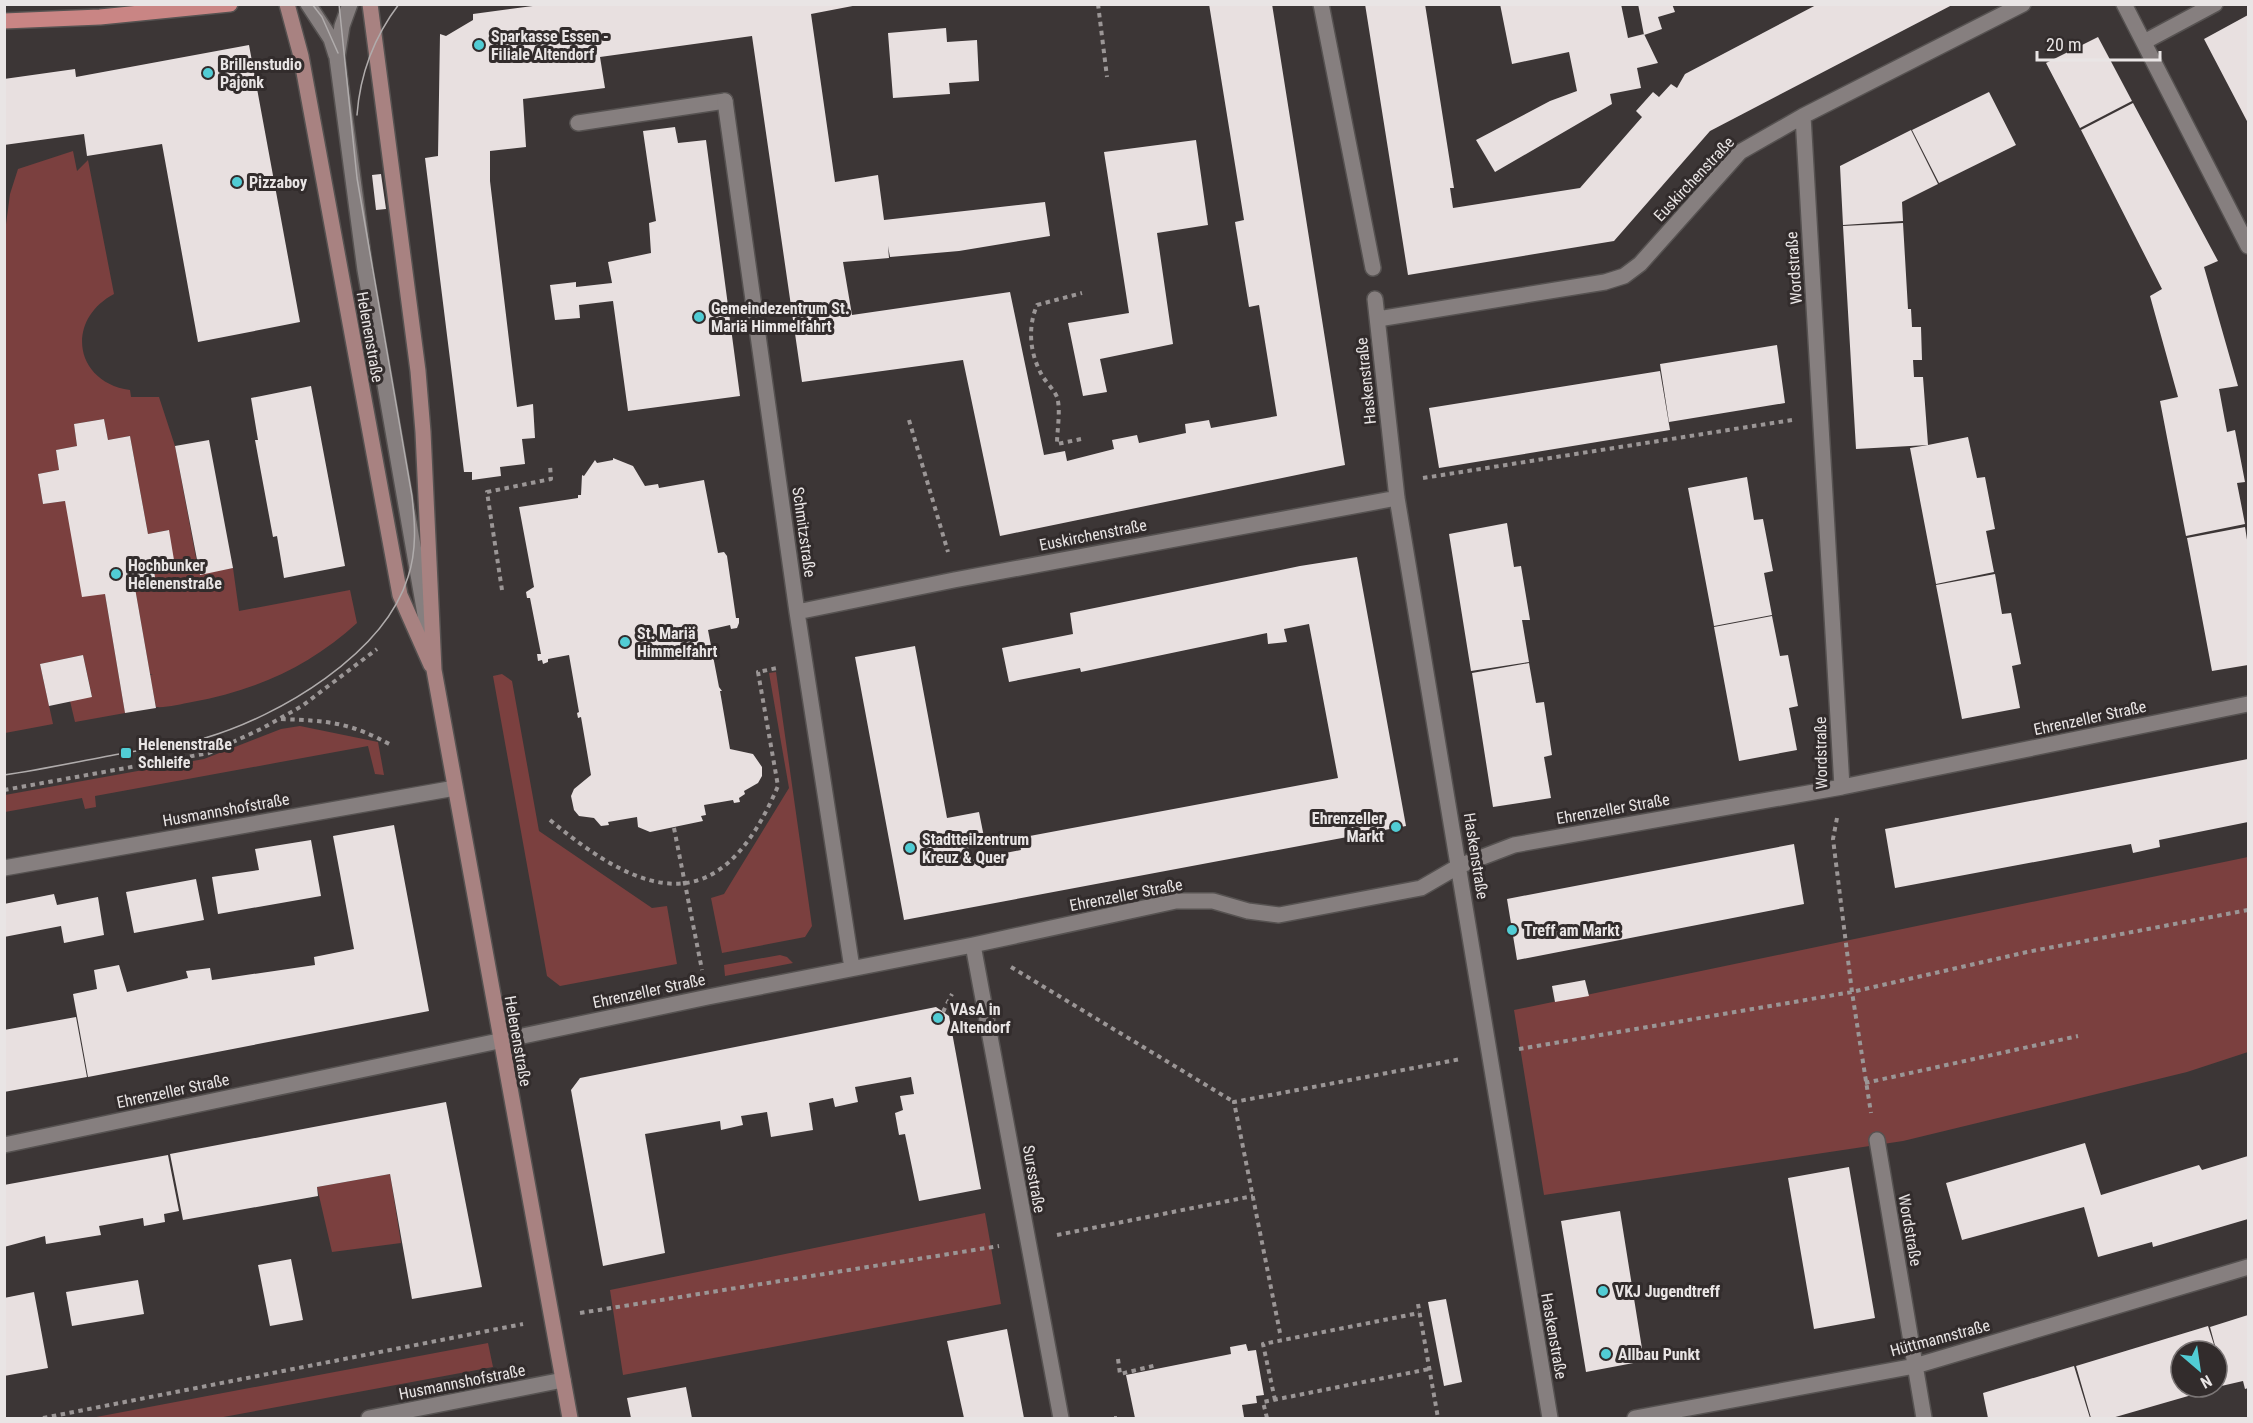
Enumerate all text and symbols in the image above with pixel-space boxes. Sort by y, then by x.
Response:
scale bar [2037,24,2160,62]
place label: Sparkasse Essen - Filiale Altendorf [491,27,609,64]
text: 20 m [2046,34,2081,55]
marker: Sparkasse Essen - Filiale Altendorf [472,38,486,52]
place label: Brillenstudio Pajonk [220,55,302,92]
marker: Brillenstudio Pajonk [201,66,215,80]
street label: Euskirchenstraße [1650,133,1738,225]
place label: Pizzaboy [249,173,307,192]
marker: Pizzaboy [230,175,244,189]
street label: Wordstraße [1782,231,1806,305]
street label: Helenenstraße [353,290,387,384]
place label: Gemeindezentrum St. Mariä Himmelfahrt [711,299,850,336]
marker: Gemeindezentrum St. Mariä Himmelfahrt [692,310,706,324]
street label: Haskenstraße [1352,337,1380,425]
street label: Schmitzstraße [788,486,820,578]
street label: Euskirchenstraße [1038,515,1148,555]
place label: Hochbunker Helenenstraße [128,556,222,593]
marker: Hochbunker Helenenstraße [109,567,123,581]
place label: St. Mariä Himmelfahrt [637,624,718,661]
marker: St. Mariä Himmelfahrt [618,635,632,649]
street label: Ehrenzeller Straße [2032,697,2148,739]
street label: Wordstraße [1811,716,1831,790]
place label: Helenenstraße Schleife [138,735,232,772]
marker: Helenenstraße Schleife [119,746,133,760]
street label: Husmannshofstraße [161,789,291,831]
street label: Ehrenzeller Straße [1555,790,1671,828]
place label: Ehrenzeller Markt [1312,809,1384,846]
street label: Haskenstraße [1460,811,1492,901]
marker: Ehrenzeller Markt [1389,820,1403,834]
place label: Stadtteilzentrum Kreuz & Quer [922,830,1029,867]
marker: Stadtteilzentrum Kreuz & Quer [903,841,917,855]
street label: Ehrenzeller Straße [1068,875,1184,915]
place label: Treff am Markt [1524,921,1620,940]
marker: Treff am Markt [1505,923,1519,937]
street label: Ehrenzeller Straße [591,970,707,1012]
street label: Helenenstraße [501,994,535,1088]
place label: VAsA in Altendorf [950,1000,1011,1037]
marker: VAsA in Altendorf [931,1011,945,1025]
street label: Ehrenzeller Straße [115,1070,231,1112]
street label: Sursstraße [1019,1144,1049,1214]
street label: Wordstraße [1894,1193,1926,1267]
place label: VKJ Jugendtreff [1615,1282,1721,1301]
marker: VKJ Jugendtreff [1596,1284,1610,1298]
street label: Haskenstraße [1537,1291,1571,1381]
street label: Hüttmannstraße [1888,1316,1992,1360]
north arrow [2169,1339,2229,1399]
place label: Allbau Punkt [1618,1345,1700,1364]
marker: Allbau Punkt [1599,1347,1613,1361]
street label: Husmannshofstraße [397,1360,527,1404]
text: N [2197,1371,2215,1392]

